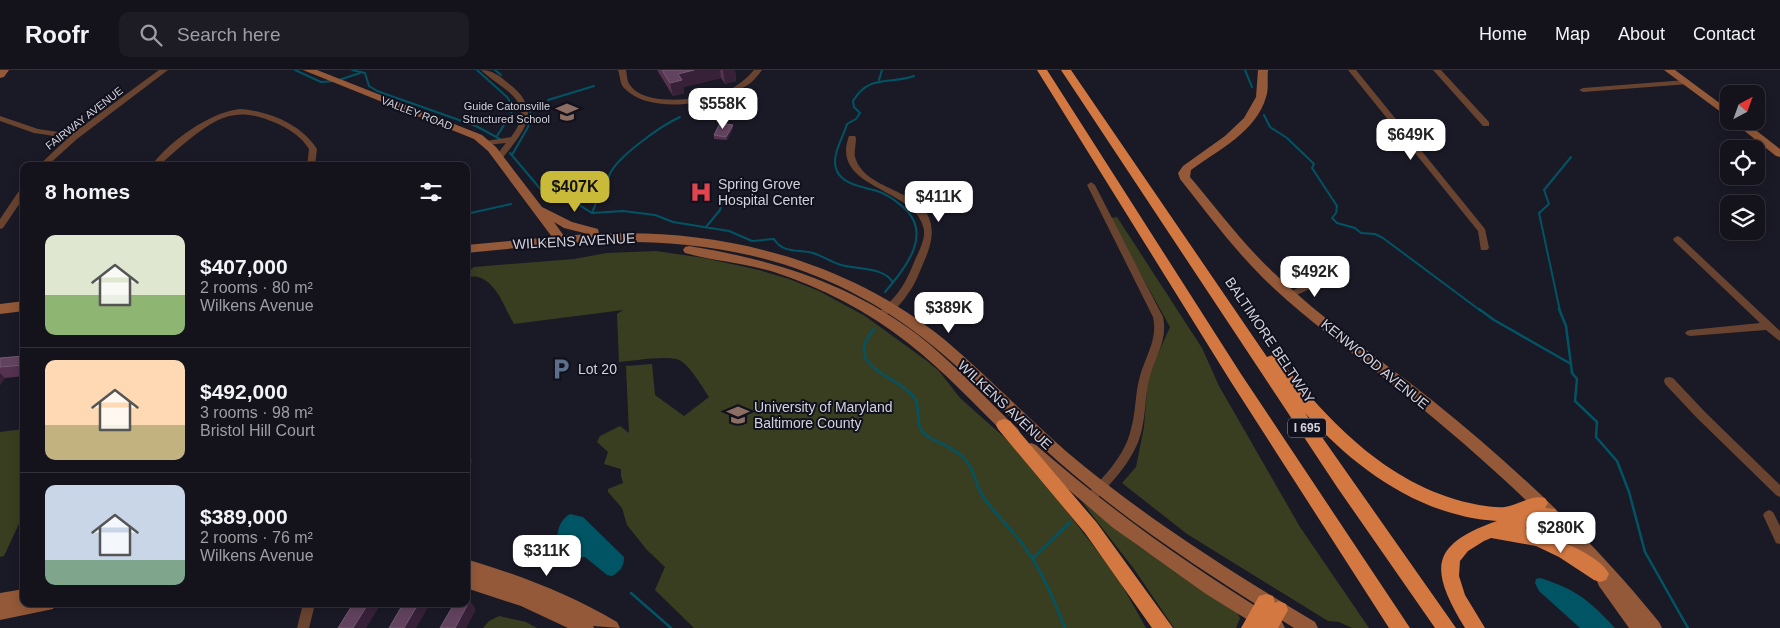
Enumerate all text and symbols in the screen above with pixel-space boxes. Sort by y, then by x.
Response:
search box [119,12,469,57]
text: Roofr [25,21,89,48]
icon: search [137,21,165,49]
text: Search here [177,24,281,45]
text: Home [1479,24,1527,44]
text: Map [1555,24,1590,44]
text: About [1618,24,1665,44]
text: Contact [1693,24,1755,44]
street label: FAIRWAY AVENUE [43,84,125,152]
north arrow [1720,85,1765,130]
map controls [1720,85,1765,240]
pin: $558K [688,88,758,130]
street label: VALLEY ROAD [380,94,454,132]
text: $558K [699,95,747,112]
school or university icon: Guide Catonsville Structured School [554,99,580,125]
place label: Guide Catonsville Structured School [463,100,550,125]
pin: $649K [1376,118,1446,161]
text: $649K [1387,126,1435,143]
button: locate [1720,140,1765,185]
pin: $407K [540,170,610,213]
place label: Spring Grove Hospital Center [718,176,815,208]
icon: filters [417,178,445,206]
text: $407K [551,178,599,195]
hospital icon: Spring Grove Hospital Center [688,179,714,205]
text: 8 homes [45,180,130,203]
pin: $411K [904,180,974,223]
text: $411K [916,188,962,205]
button: layers [1720,195,1765,240]
street label: WILKENS AVENUE [512,230,636,252]
icon: home [85,255,145,315]
text: $407,000 [200,255,288,278]
pin: $492K [1280,256,1350,298]
text: $492K [1291,263,1339,280]
street label: BALTIMORE BELTWAY [1222,274,1318,406]
text: 2 rooms · 80 m² [200,279,313,296]
pin: $389K [914,292,984,334]
text: Wilkens Avenue [200,297,314,314]
text: $389K [925,299,973,316]
street label: KENWOOD AVENUE [1318,316,1432,412]
parking icon: Lot 20 [548,356,574,382]
street label: WILKENS AVENUE [955,357,1055,453]
place label: Lot 20 [578,361,617,377]
icon: home [85,380,145,440]
text: $492,000 [200,380,288,403]
place label: University of Maryland Baltimore County [754,399,893,431]
school or university icon: University of Maryland Baltimore County [725,402,751,428]
text: 3 rooms · 98 m² [200,404,313,421]
road number: I 695 [1288,418,1326,438]
text: Bristol Hill Court [200,422,315,439]
icon: home [85,505,145,565]
text: $389,000 [200,505,288,528]
pin: $280K [1526,512,1596,554]
text: $280K [1537,519,1585,536]
text: 2 rooms · 76 m² [200,529,313,546]
pin: $311K [512,534,582,577]
text: $311K [524,542,570,559]
text: Wilkens Avenue [200,547,314,564]

